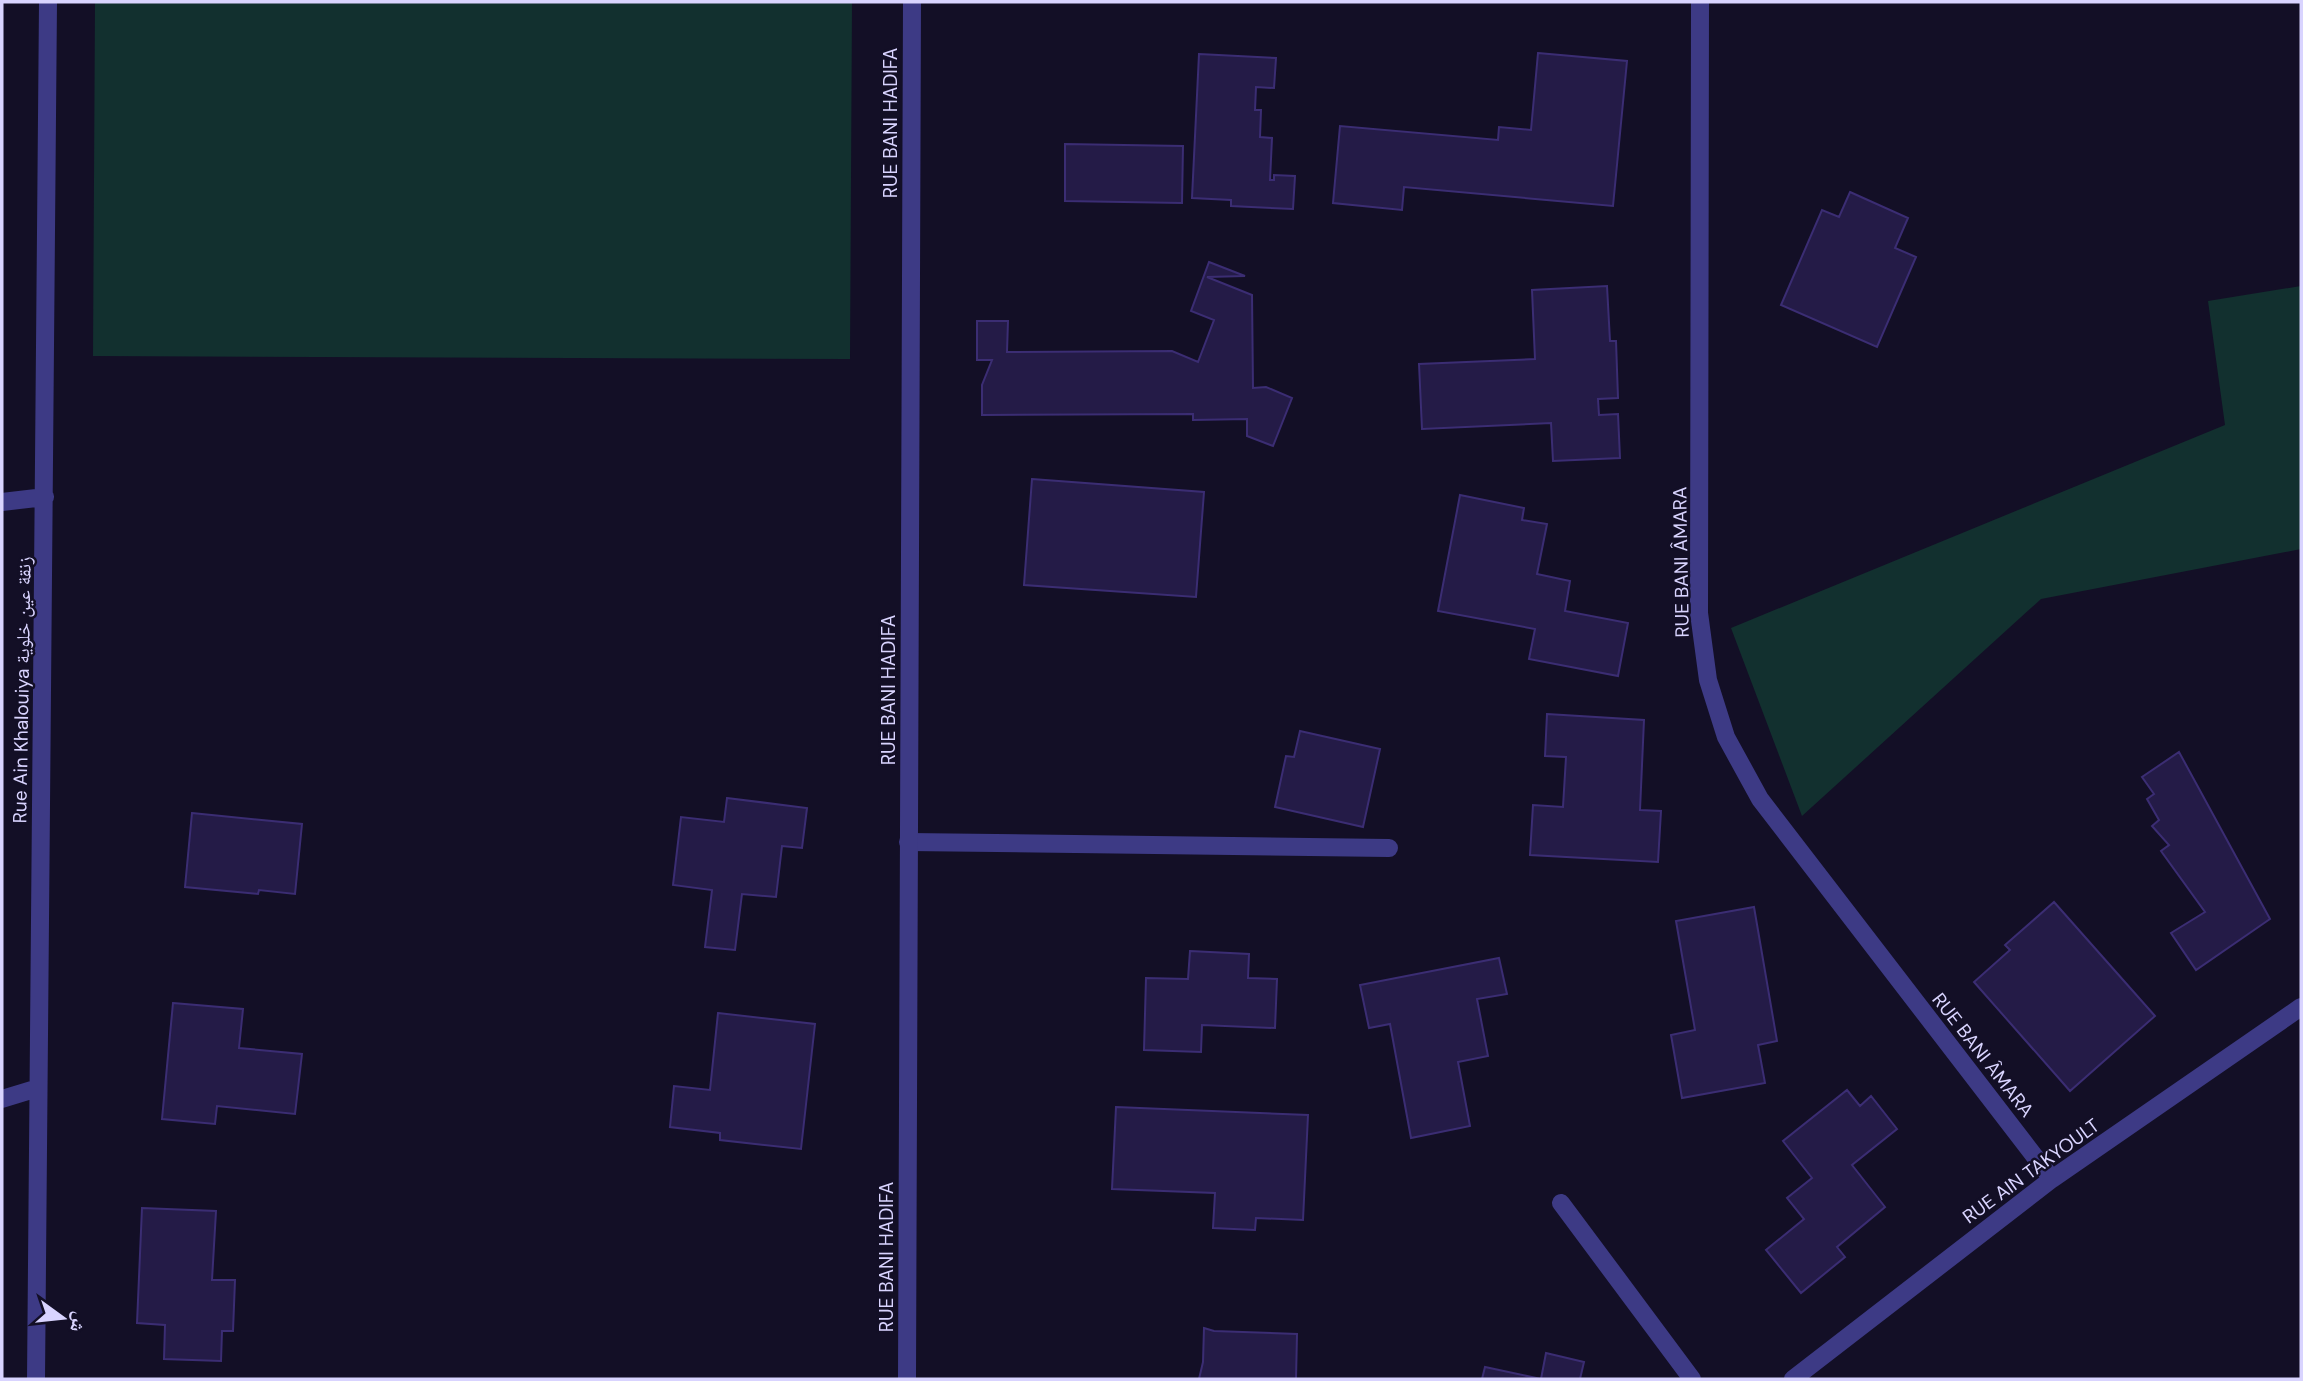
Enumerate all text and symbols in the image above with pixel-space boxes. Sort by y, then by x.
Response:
street label: RUE BANI HADIFA [878,47,903,198]
street label: RUE BANI ÂMARA [1667,486,1695,638]
street label: Rue Ain Khalouiya زنقة عين خلوية [7,556,37,824]
street label: RUE BANI HADIFA [876,614,901,765]
street label: RUE BANI ÂMARA [1927,988,2040,1123]
street label: RUE AIN TAKYOULT [1958,1113,2105,1229]
street label: RUE BANI HADIFA [874,1181,899,1332]
north arrow [28,1283,98,1353]
text: ش [64,1309,94,1335]

